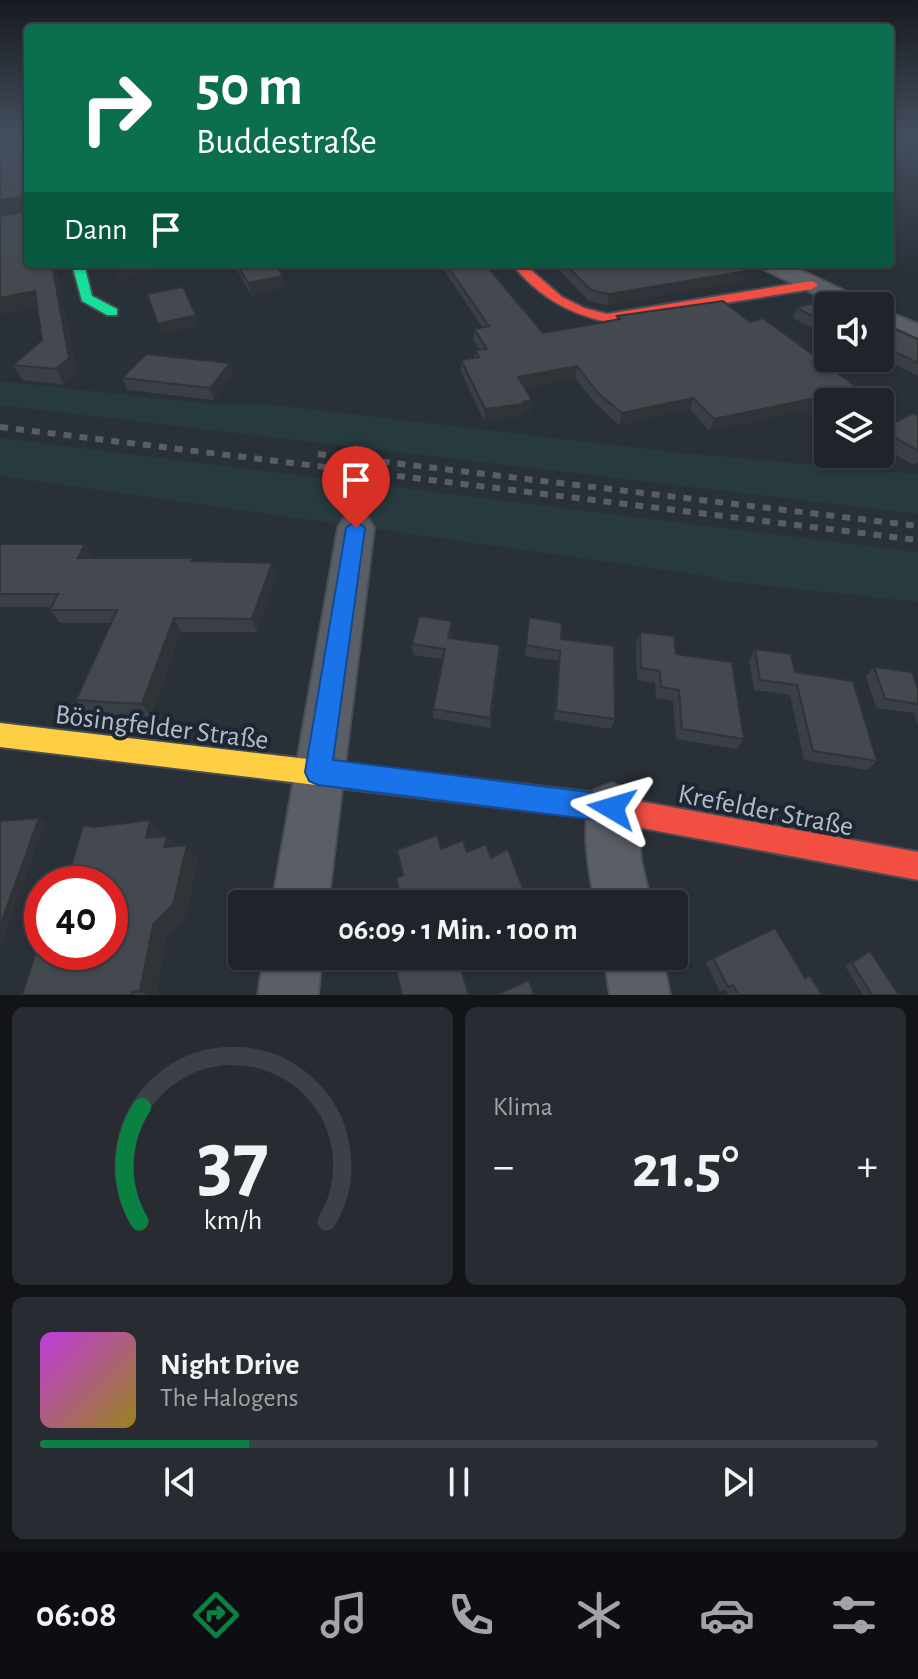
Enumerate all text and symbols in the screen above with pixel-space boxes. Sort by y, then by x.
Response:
icon: right [64,56,168,160]
text: 50 m [196,59,303,115]
text: Buddestraße [196,124,377,160]
icon: arrive [144,208,188,252]
text: Dann [64,215,128,245]
map controls [814,292,894,468]
button: sound [814,292,894,372]
button: layers [814,388,894,468]
pin [322,446,390,528]
icon: arrive [334,458,378,502]
street label: Bösingfelder Straße [53,701,270,755]
position arrow [570,766,654,850]
street label: Krefelder Straße [676,780,856,842]
speed limit sign: 40 [24,866,128,970]
text: 06:09 · 1 Min. · 100 m [338,915,578,945]
text: Klima [493,1094,553,1120]
text: 37 [197,1121,268,1205]
text: 21.5° [632,1138,739,1198]
text: − [493,1145,514,1189]
text: + [857,1145,878,1189]
text: km/h [203,1206,262,1235]
text: Night Drive [160,1350,299,1380]
text: The Halogens [160,1385,298,1411]
icon: previous [158,1460,202,1504]
icon: pause [437,1460,481,1504]
icon: next [716,1460,760,1504]
icon: directions [188,1587,244,1643]
icon: music [316,1587,372,1643]
icon: phone [443,1587,499,1643]
icon: climate [571,1587,627,1643]
icon: car [699,1587,755,1643]
icon: filters [826,1587,882,1643]
text: 06:08 [36,1597,117,1633]

